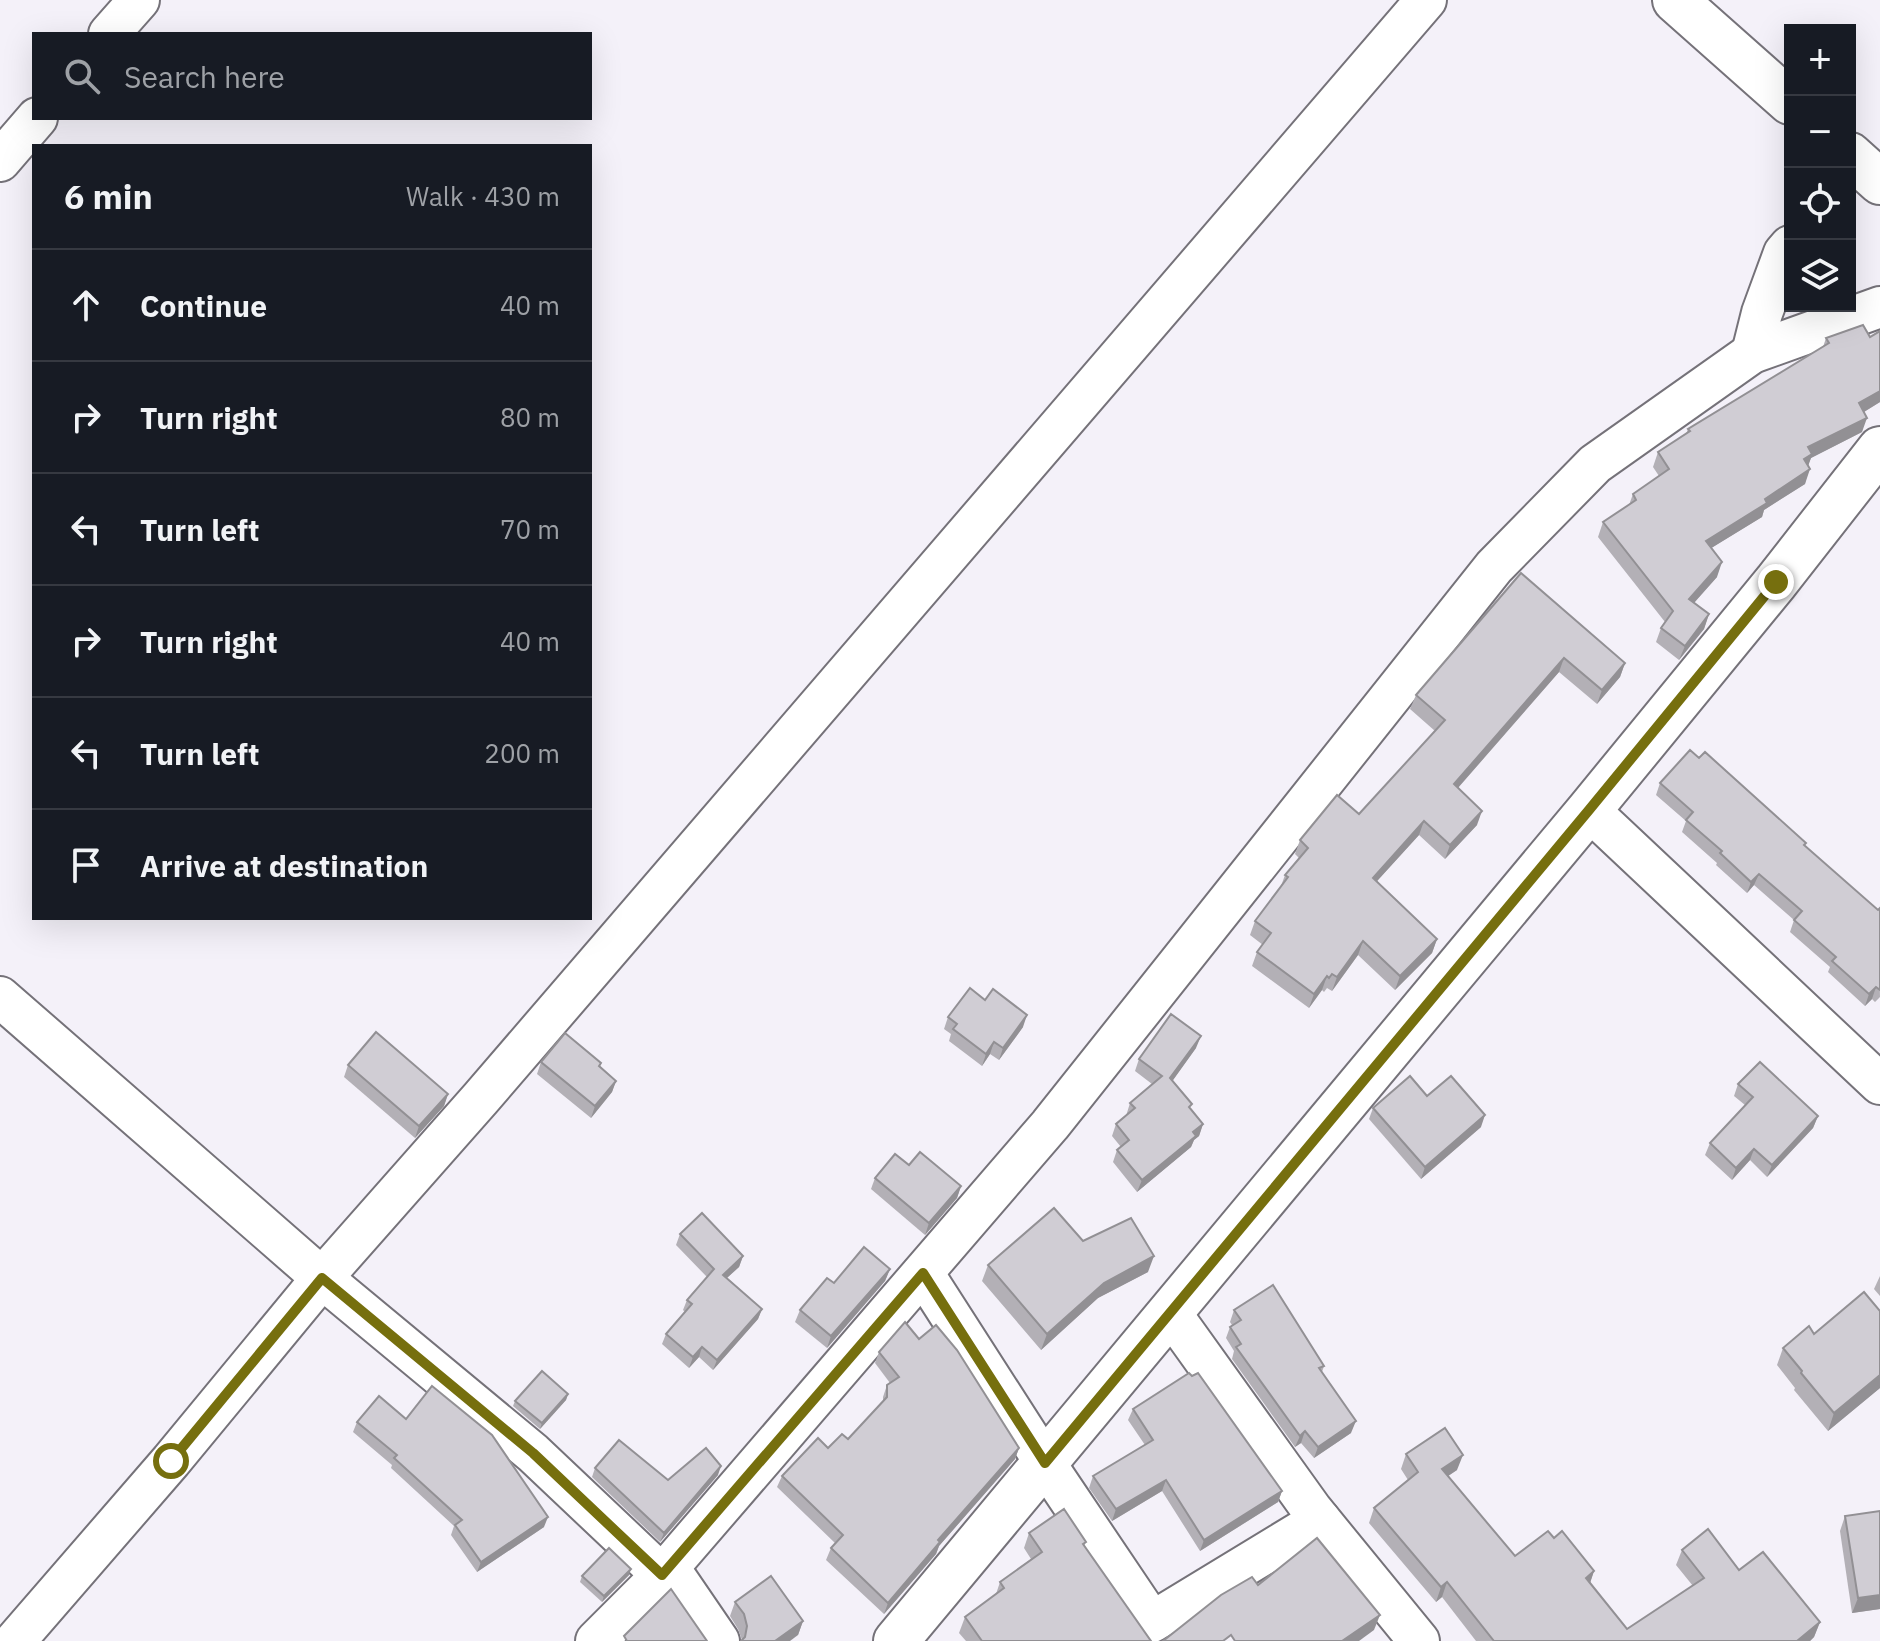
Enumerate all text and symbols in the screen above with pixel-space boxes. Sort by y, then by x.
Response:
map controls [1784,24,1856,312]
button: + [1784,24,1856,96]
search box [32,32,592,120]
icon: search [60,54,104,98]
text: Search here [124,57,285,96]
button: − [1784,96,1856,168]
button: locate [1784,168,1856,240]
text: 6 min [64,174,153,218]
text: Walk · 430 m [406,179,560,213]
button: layers [1784,240,1856,312]
icon: ahead [64,283,108,327]
text: Continue [140,286,267,325]
text: 40 m [500,288,560,322]
icon: right [64,395,108,439]
text: Turn right [140,398,278,437]
text: 80 m [500,400,560,434]
icon: left [64,507,108,551]
text: Turn left [140,510,259,549]
text: 70 m [500,512,560,546]
route end [1758,564,1794,600]
icon: right [64,619,108,663]
text: Turn right [140,622,278,661]
text: 40 m [500,624,560,658]
icon: left [64,731,108,775]
text: Turn left [140,734,259,773]
text: 200 m [484,736,560,770]
icon: arrive [64,843,108,887]
text: Arrive at destination [140,846,428,885]
route start [153,1443,189,1479]

